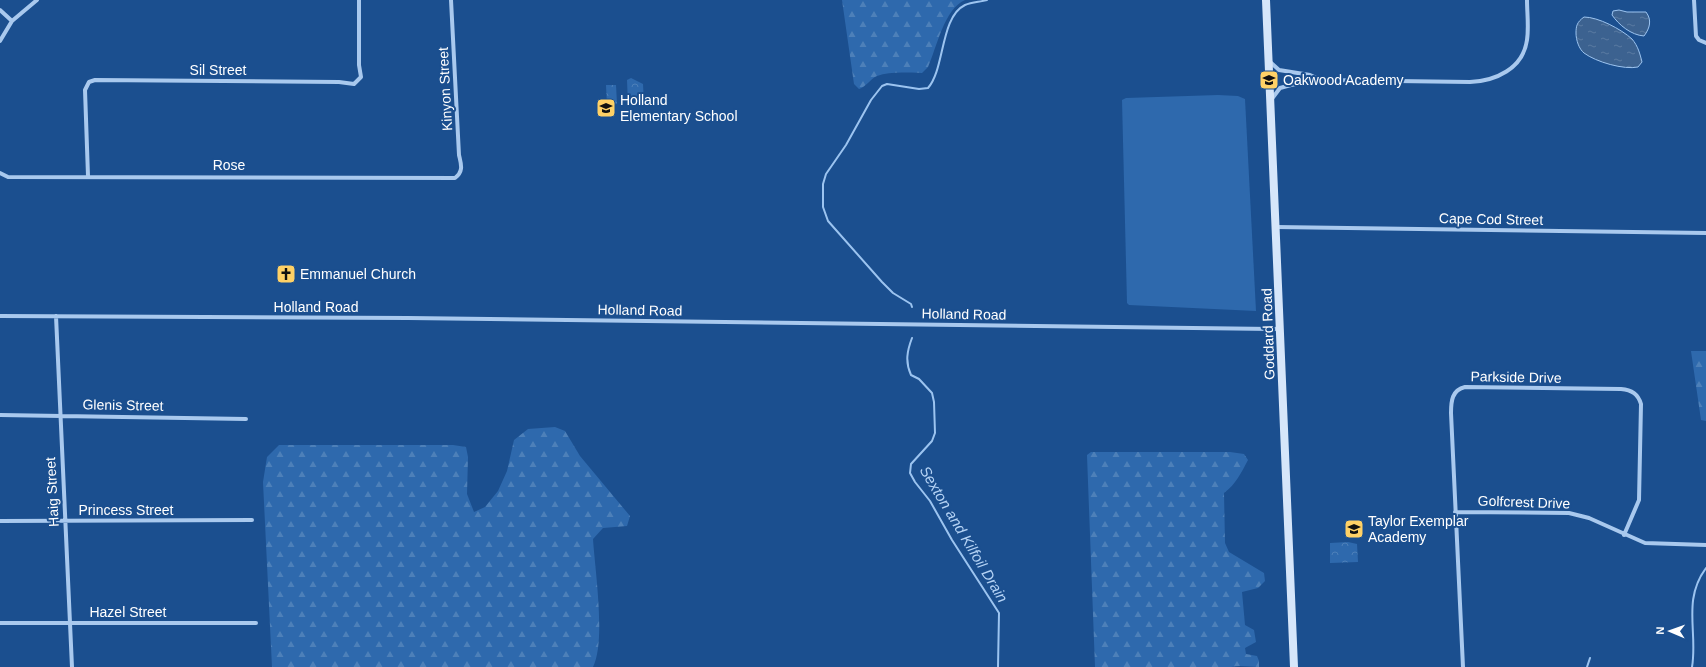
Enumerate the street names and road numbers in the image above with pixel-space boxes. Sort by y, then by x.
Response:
street label: Kinyon Street [435,47,455,131]
street label: Sil Street [190,62,247,78]
street label: Rose [213,157,246,173]
street label: Cape Cod Street [1439,210,1543,228]
street label: Goddard Road [1258,288,1278,380]
street label: Holland Road [274,299,358,315]
street label: Holland Road [597,301,683,319]
street label: Holland Road [921,305,1007,323]
street label: Parkside Drive [1470,368,1562,386]
street label: Glenis Street [82,396,164,414]
street label: Haig Street [42,457,62,527]
street label: Golfcrest Drive [1477,492,1571,512]
street label: Princess Street [79,502,174,518]
street label: Hazel Street [89,604,167,620]

